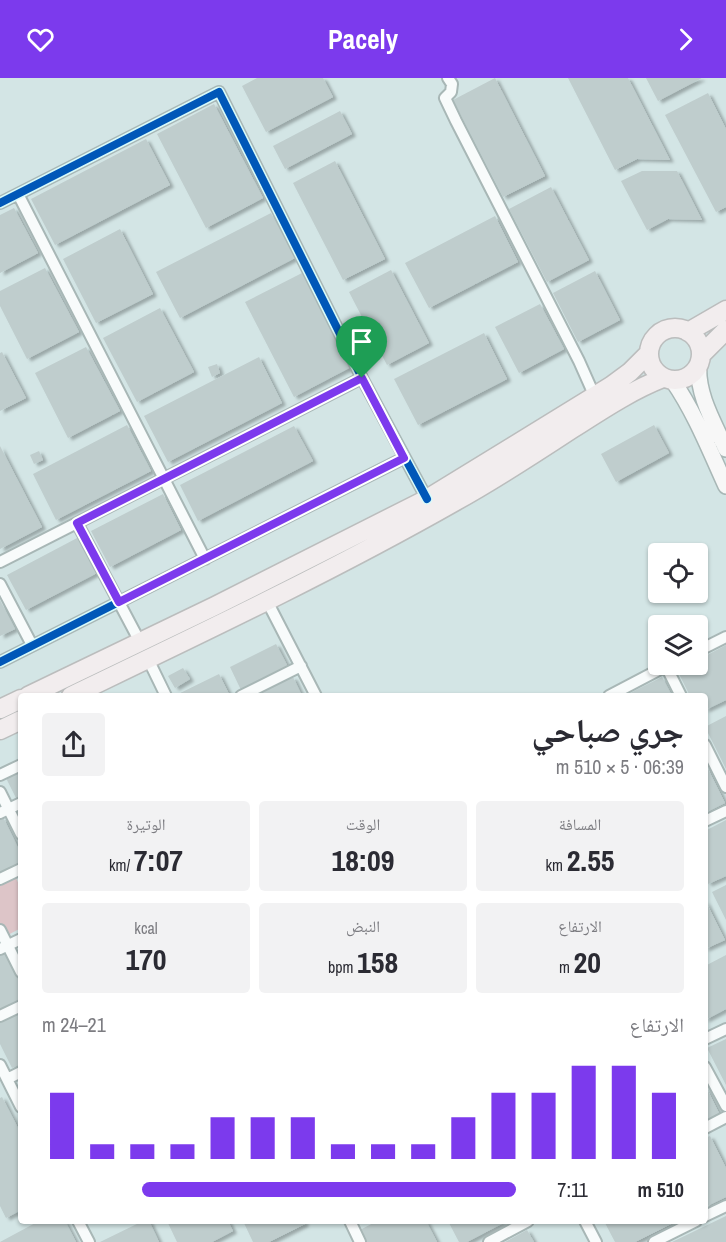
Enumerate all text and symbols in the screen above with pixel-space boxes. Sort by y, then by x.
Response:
text: Pacely [328,21,398,57]
icon: heart [24,23,57,56]
icon: forward [669,23,702,56]
pin [336,316,387,378]
icon: arrive [345,325,378,358]
map controls [648,543,708,675]
button: locate [648,543,708,603]
button: layers [648,615,708,675]
text: جري صباحي [531,708,684,752]
button: share [42,713,105,776]
text: 06:39 · 5 × 510 m [556,753,684,780]
text: الوتيرة [127,813,165,835]
text: الوقت [346,813,380,835]
text: المسافة [559,813,601,835]
text: 7:07 [134,840,183,880]
text: 18:09 [332,840,394,880]
text: 2.55 [567,840,615,880]
text: /km [109,854,134,876]
text: km [545,854,567,876]
text: النبض [346,915,380,937]
text: الارتفاع [558,915,602,937]
text: kcal [134,917,158,939]
text: 170 [125,939,167,979]
text: 158 [357,942,398,982]
text: 20 [574,942,601,982]
text: bpm [328,956,357,978]
text: m [559,956,574,978]
text: 21–24 m [42,1011,106,1038]
text: الارتفاع [629,1011,684,1038]
text: 7:11 [557,1176,588,1203]
text: 510 m [637,1176,684,1203]

